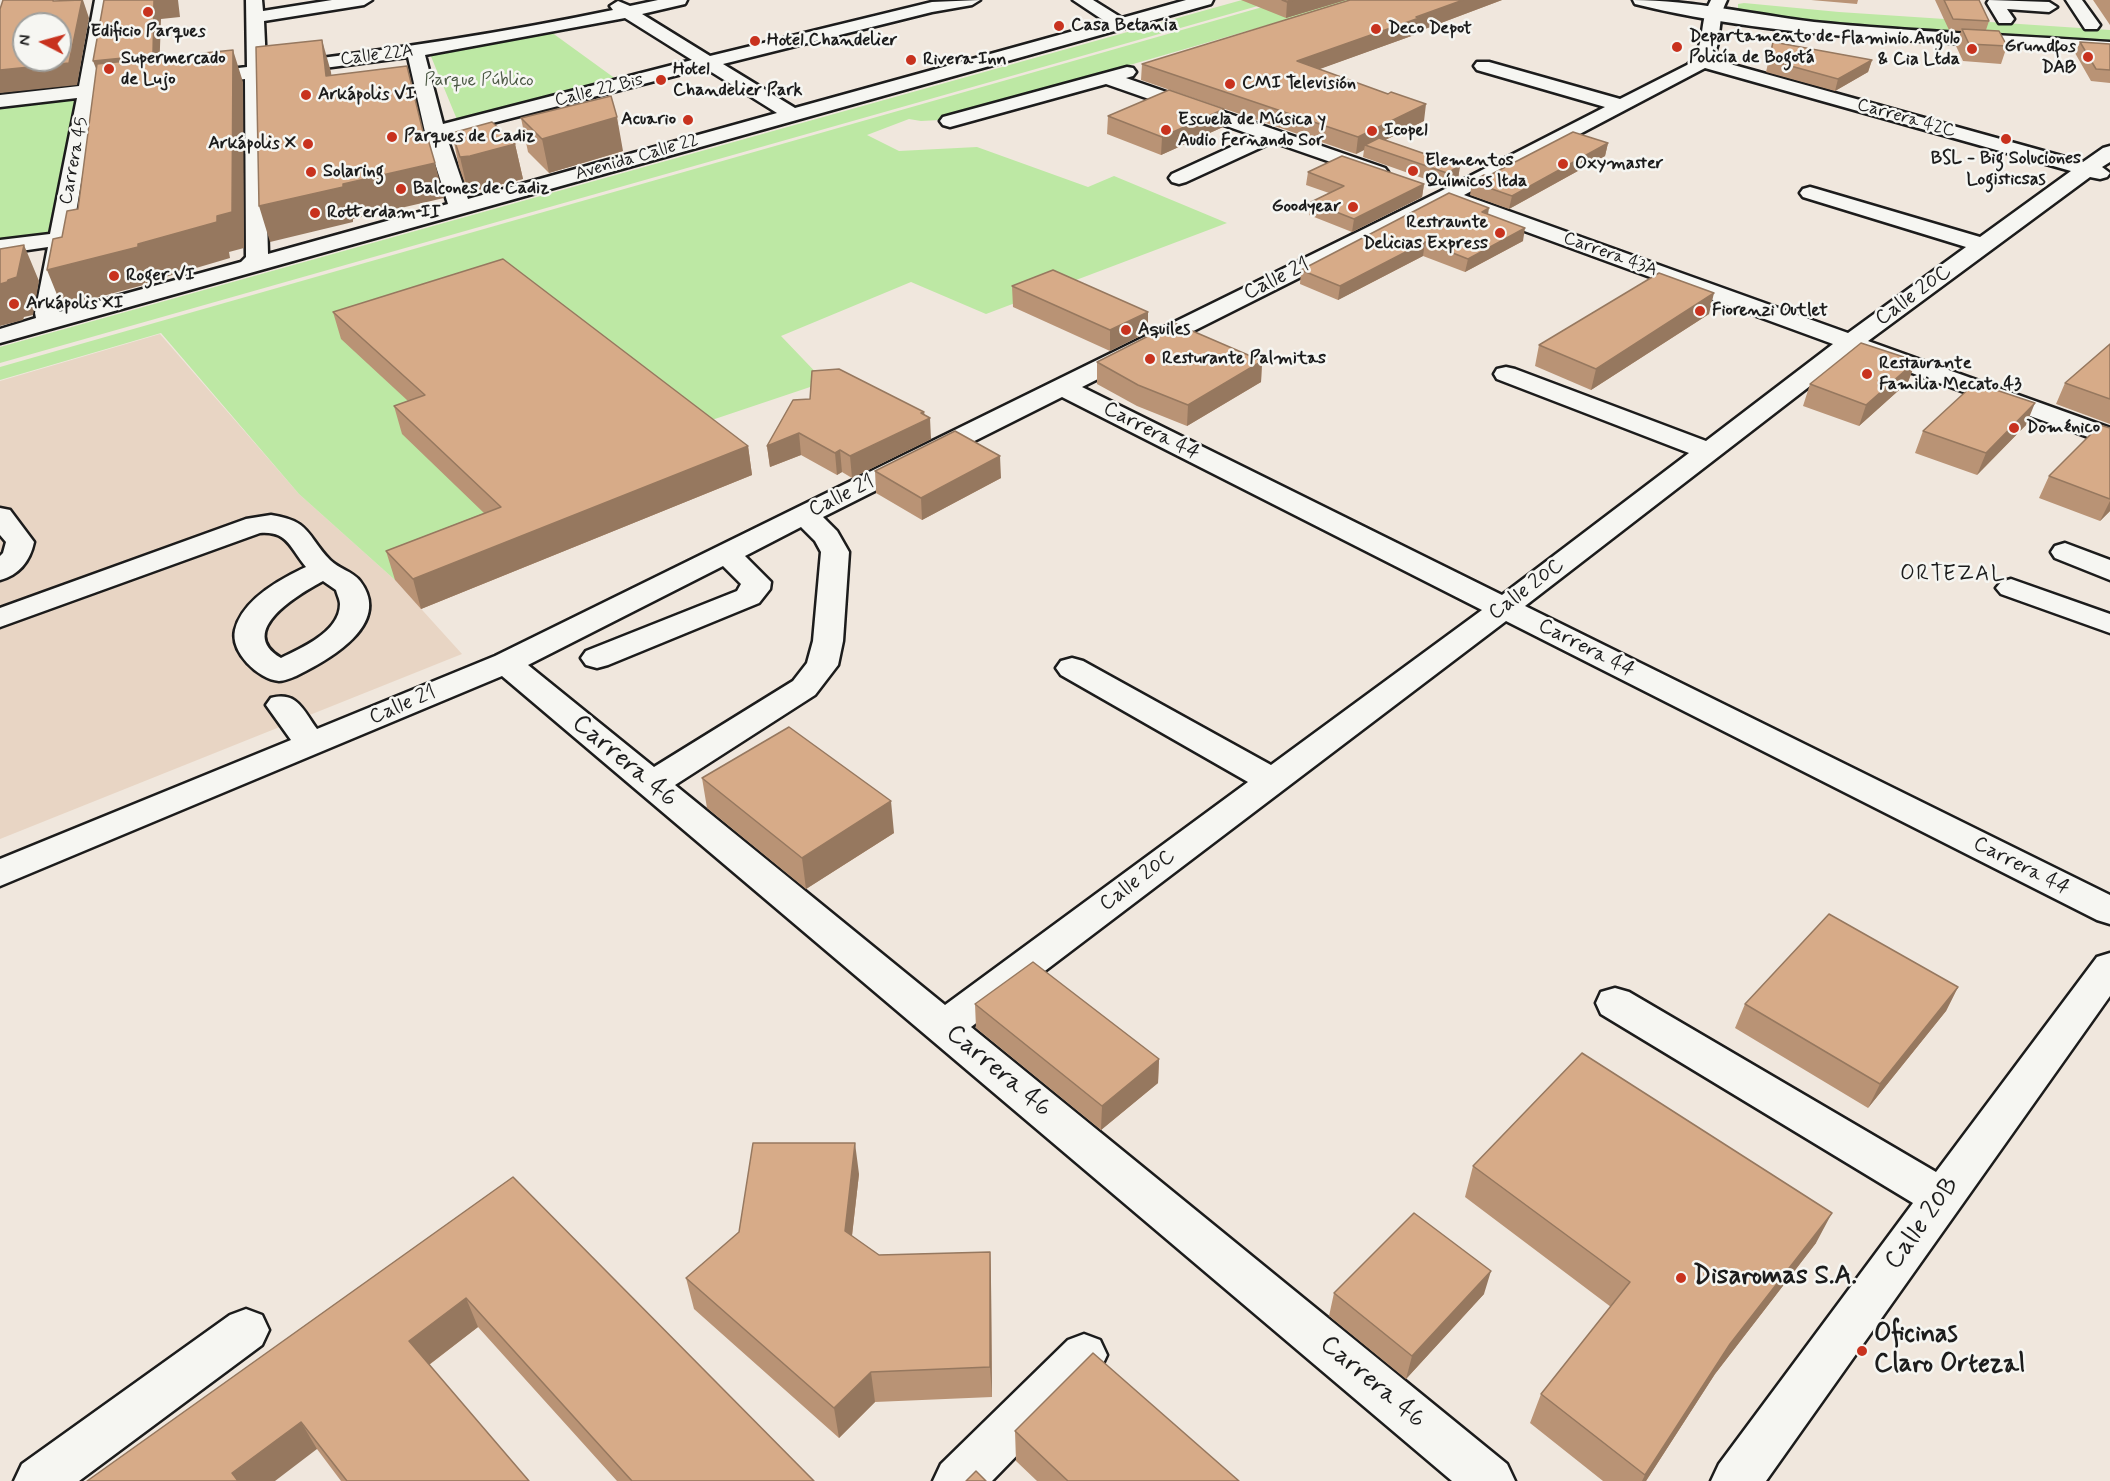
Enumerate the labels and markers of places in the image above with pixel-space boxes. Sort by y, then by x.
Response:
marker: Edificio Parques [141,5,155,19]
place label: Casa Betania [1071,15,1178,37]
place label: Deco Depot [1388,18,1472,40]
marker: Casa Betania [1052,19,1066,33]
place label: Edificio Parques [90,21,206,43]
marker: Deco Depot [1369,22,1383,36]
place label: Departamento de Policía de Bogotá [1689,26,1833,68]
place label: Flaminio Angulo & Cia Ltda [1841,28,1960,70]
place label: Hotel Chandelier [767,30,897,52]
marker: Hotel Chandelier [748,34,762,48]
place label: Grundfos DAB [2005,36,2076,78]
marker: Departamento de Policía de Bogotá [1670,40,1684,54]
marker: Flaminio Angulo & Cia Ltda [1965,42,1979,56]
place label: Supermercado de Lujo [121,48,226,90]
place label: Rivera Inn [923,49,1007,71]
marker: Grundfos DAB [2081,50,2095,64]
marker: Rivera Inn [904,53,918,67]
place label: Hotel Chandelier Park [673,59,803,101]
marker: Supermercado de Lujo [102,62,116,76]
marker: Hotel Chandelier Park [654,73,668,87]
place label: CMI Televisión [1242,73,1356,95]
marker: CMI Televisión [1223,77,1237,91]
place label: Arkápolis VI [318,84,415,106]
marker: Arkápolis VI [299,88,313,102]
place label: Acuario [621,109,676,131]
place label: Escuela de Música y Audio Fernando Sor [1178,109,1326,152]
marker: Acuario [681,113,695,127]
place label: Icopel [1384,120,1428,142]
marker: Escuela de Música y Audio Fernando Sor [1159,123,1173,137]
marker: Icopel [1365,124,1379,138]
place label: Parques de Cadiz [404,126,535,148]
marker: Parques de Cadiz [385,130,399,144]
marker: BSL - Big Soluciones Logisticsas [1999,132,2013,146]
place label: Arkápolis X [208,133,296,155]
marker: Arkápolis X [301,137,315,151]
place label: BSL - Big Soluciones Logisticsas [1931,148,2081,190]
place label: Elementos Químicos ltda [1425,150,1527,192]
place label: Oxymaster [1575,153,1663,175]
marker: Oxymaster [1556,157,1570,171]
place label: Solaring [323,161,384,183]
marker: Elementos Químicos ltda [1406,164,1420,178]
marker: Solaring [304,165,318,179]
place label: Balcones de Cadiz [413,178,549,200]
marker: Balcones de Cadiz [394,182,408,196]
place label: Goodyear [1272,196,1341,218]
marker: Goodyear [1346,200,1360,214]
place label: Rotterdam II [327,202,441,224]
marker: Rotterdam II [308,206,322,220]
place label: Restraunte Delicias Express [1363,212,1488,254]
marker: Restraunte Delicias Express [1493,226,1507,240]
place label: Roger VI [126,265,195,287]
marker: Roger VI [107,269,121,283]
place label: Arkápolis XI [26,293,123,315]
marker: Arkápolis XI [7,297,21,311]
place label: Fiorenzi Outlet [1712,300,1828,322]
marker: Fiorenzi Outlet [1693,304,1707,318]
place label: Aquiles [1138,319,1190,341]
marker: Aquiles [1119,323,1133,337]
place label: Resturante Palmitas [1162,348,1326,370]
marker: Resturante Palmitas [1143,352,1157,366]
place label: Restaurante Familia Mecato 43 [1879,353,2022,395]
marker: Restaurante Familia Mecato 43 [1860,367,1874,381]
place label: Doménico [2026,417,2100,439]
marker: Doménico [2007,421,2021,435]
place label: Disaromas S.A. [1693,1262,1857,1294]
marker: Disaromas S.A. [1674,1271,1688,1285]
place label: Oficinas Claro Ortezal [1874,1320,2025,1382]
marker: Oficinas Claro Ortezal [1855,1344,1869,1358]

